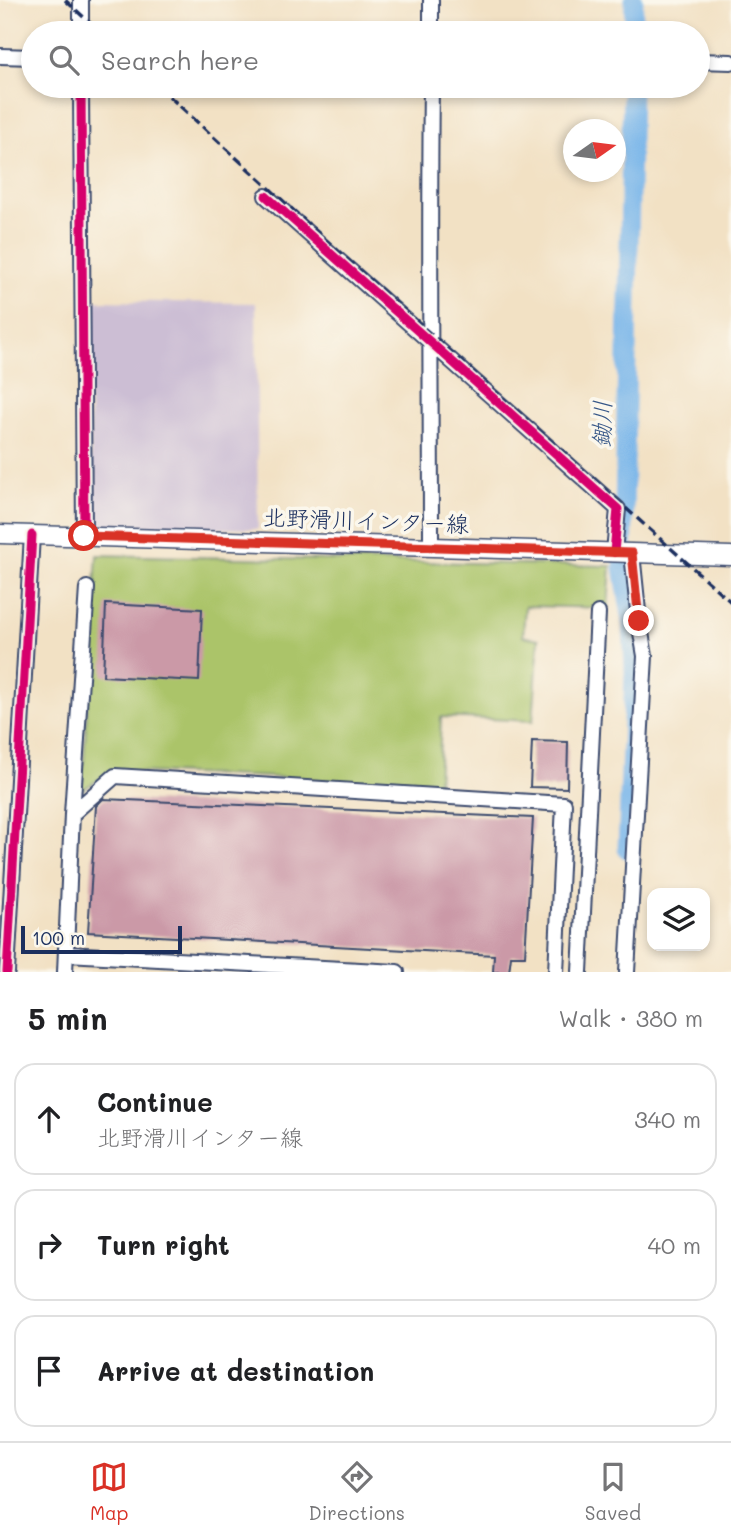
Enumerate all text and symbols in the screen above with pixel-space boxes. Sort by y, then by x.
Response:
search box [21,21,710,98]
icon: search [45,41,83,79]
text: Search here [101,43,259,77]
north arrow [563,119,626,182]
water label: 鋤川 [585,400,617,448]
street label: 北野滑川インター線 [262,501,470,539]
route start [68,520,99,551]
route end [623,605,654,636]
map controls [647,888,710,951]
button: layers [647,888,710,951]
scale bar [21,923,182,955]
text: 100 m [32,925,85,950]
text: 5 min [28,998,108,1038]
text: Walk · 380 m [558,1003,703,1033]
text: Continue [97,1085,213,1119]
icon: ahead [30,1100,68,1138]
text: 340 m [634,1104,701,1134]
text: 北野滑川インター線 [97,1122,303,1152]
icon: right [30,1226,68,1264]
text: Turn right [97,1228,230,1262]
text: 40 m [648,1230,701,1260]
icon: arrive [30,1352,68,1390]
text: Arrive at destination [97,1354,374,1388]
tab: Map [90,1458,129,1525]
tab: Directions [308,1458,405,1525]
tab: Saved [585,1458,641,1525]

